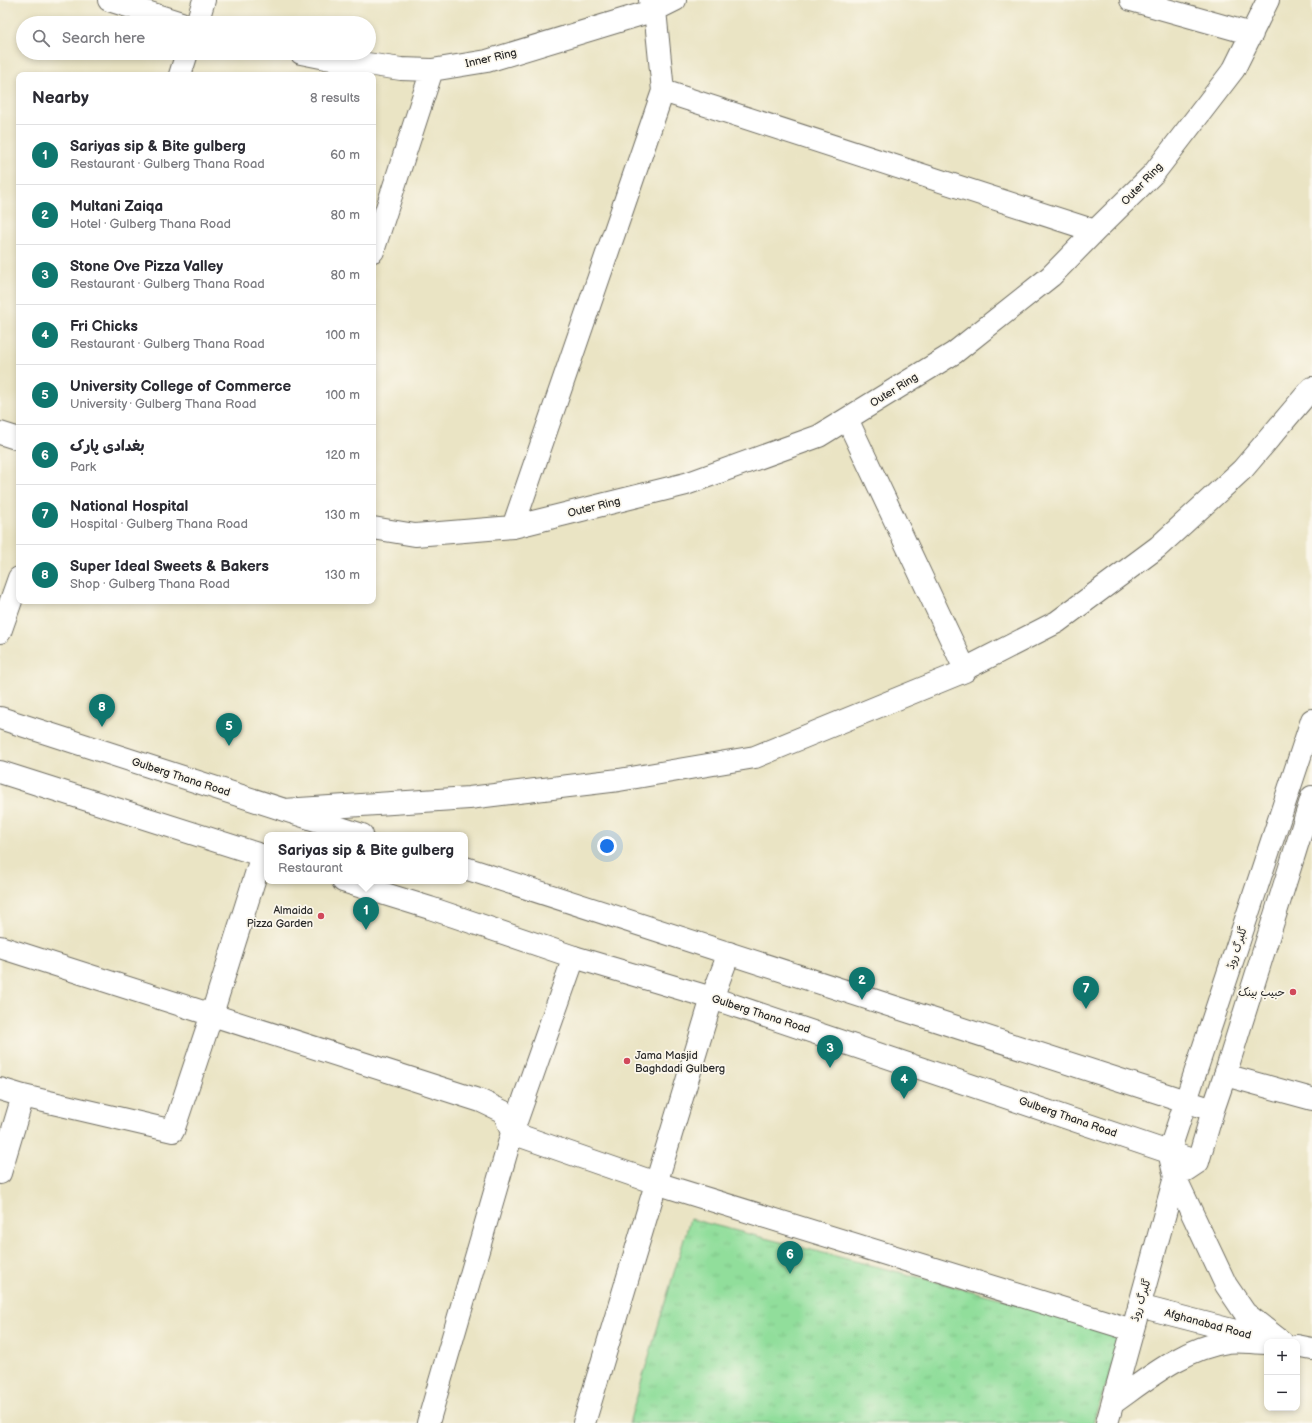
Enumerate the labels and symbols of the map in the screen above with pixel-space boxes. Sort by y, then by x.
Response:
street label: Inner Ring [464,46,518,70]
street label: Outer Ring [1119,160,1165,208]
street label: Outer Ring [868,370,920,410]
street label: Outer Ring [566,494,622,520]
pin: 8 [89,694,115,727]
pin: 5 [216,713,242,746]
street label: Gulberg Thana Road [130,755,232,799]
your location [597,836,617,856]
pin: 1 [353,897,379,930]
place label: Almaida Pizza Garden [247,904,313,930]
marker: Almaida Pizza Garden [316,911,326,921]
street label: گلبرگ روڈ [1224,925,1251,971]
pin: 2 [849,967,875,1000]
pin: 7 [1073,976,1099,1009]
place label: حبیب بینک [1238,986,1285,1000]
marker: حبیب بینک [1288,987,1298,997]
street label: Gulberg Thana Road [710,992,812,1036]
pin: 3 [817,1035,843,1068]
place label: Jama Masjid Baghdadi Gulberg [635,1049,725,1075]
marker: Jama Masjid Baghdadi Gulberg [622,1056,632,1066]
pin: 4 [891,1066,917,1099]
street label: Gulberg Thana Road [1017,1094,1119,1140]
pin: 6 [777,1241,803,1274]
street label: گلبرگ روڈ [1128,1277,1155,1323]
street label: Afghanabad Road [1163,1306,1253,1342]

